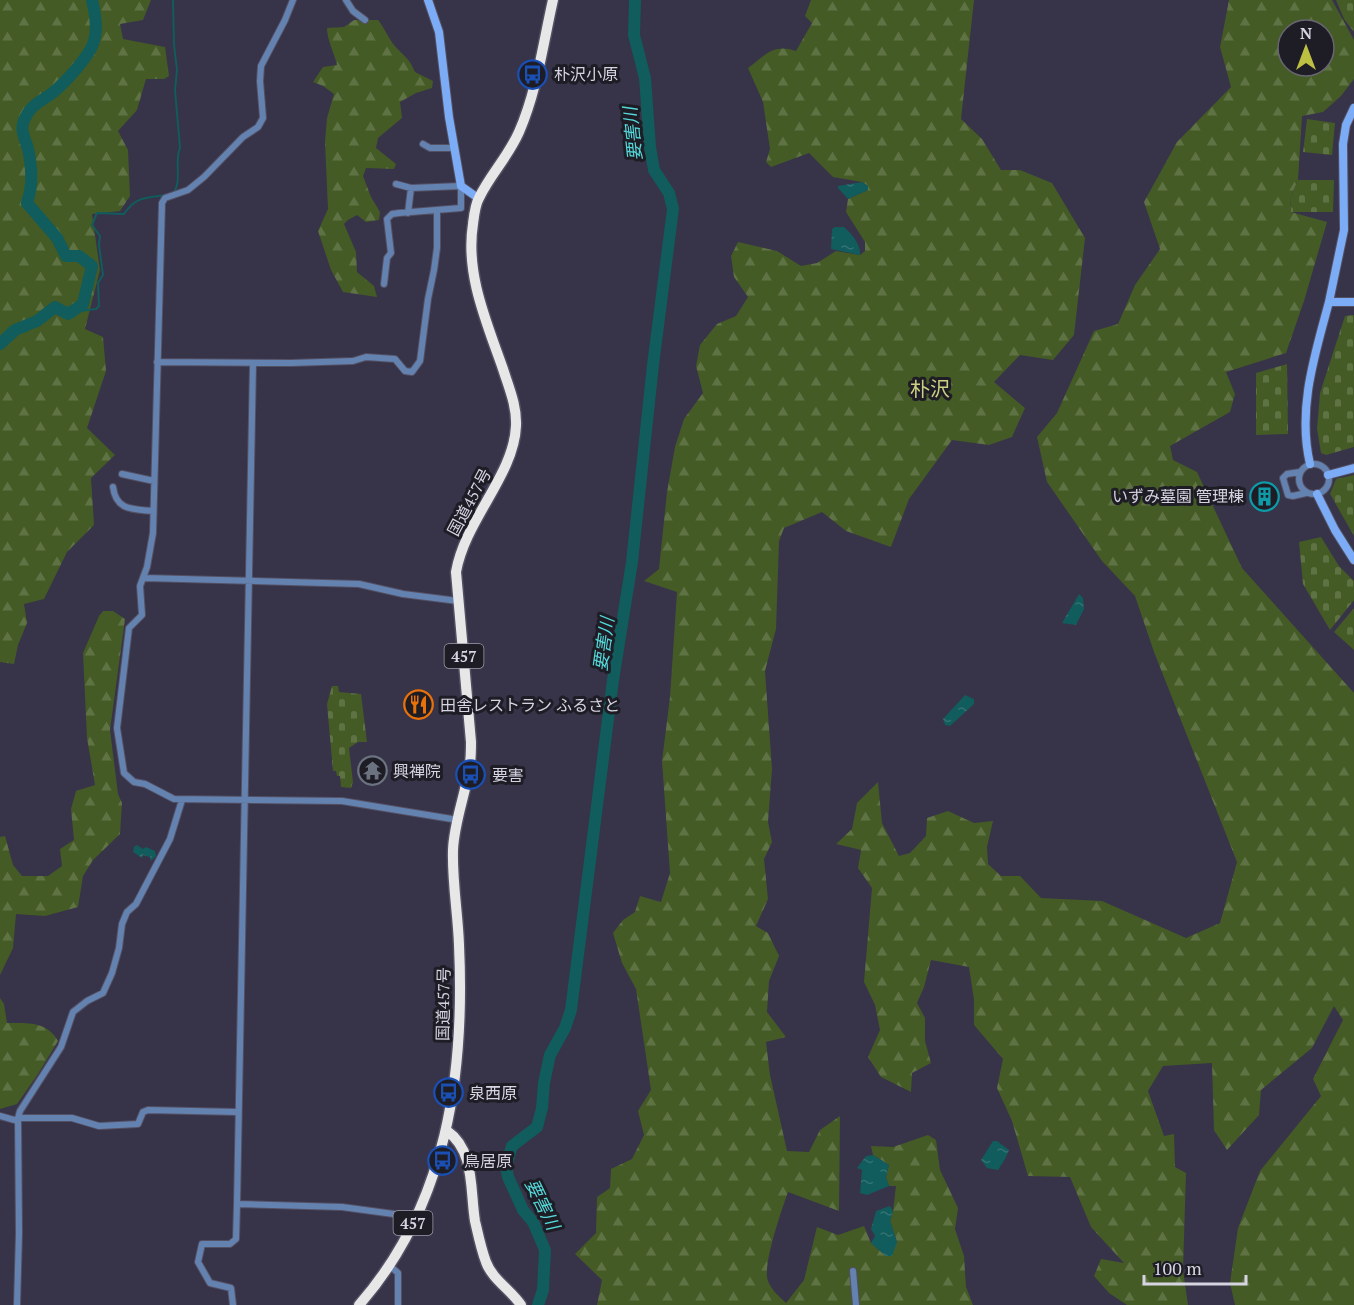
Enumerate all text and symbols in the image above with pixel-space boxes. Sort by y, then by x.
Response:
north arrow [1276,18,1336,78]
text: N [1300,22,1312,44]
bus stop icon: 朴沢小原 [517,58,549,90]
place label: 朴沢小原 [554,63,618,85]
water label: 要害川 [617,104,647,162]
district label: 朴沢 [910,375,950,402]
street label: 国道457号 [442,464,496,540]
building icon: いずみ墓園 管理棟 [1249,480,1281,512]
place label: いずみ墓園 管理棟 [1112,485,1244,507]
water label: 要害川 [587,614,619,672]
road number: 457 [444,644,484,668]
restaurant icon: 田舎レストラン ふるさと [403,689,435,721]
place label: 田舎レストラン ふるさと [440,694,620,716]
temple icon: 興禅院 [356,755,388,787]
bus stop icon: 要害 [455,759,487,791]
place label: 興禅院 [393,760,441,782]
place label: 要害 [492,764,524,786]
street label: 国道457号 [431,967,455,1041]
bus stop icon: 泉西原 [432,1077,464,1109]
place label: 泉西原 [469,1082,517,1104]
bus stop icon: 鳥居原 [427,1145,459,1177]
place label: 鳥居原 [464,1150,512,1172]
water label: 要害川 [520,1174,566,1235]
road number: 457 [394,1211,432,1235]
scale bar [1144,1248,1246,1286]
text: 100 m [1153,1256,1202,1280]

